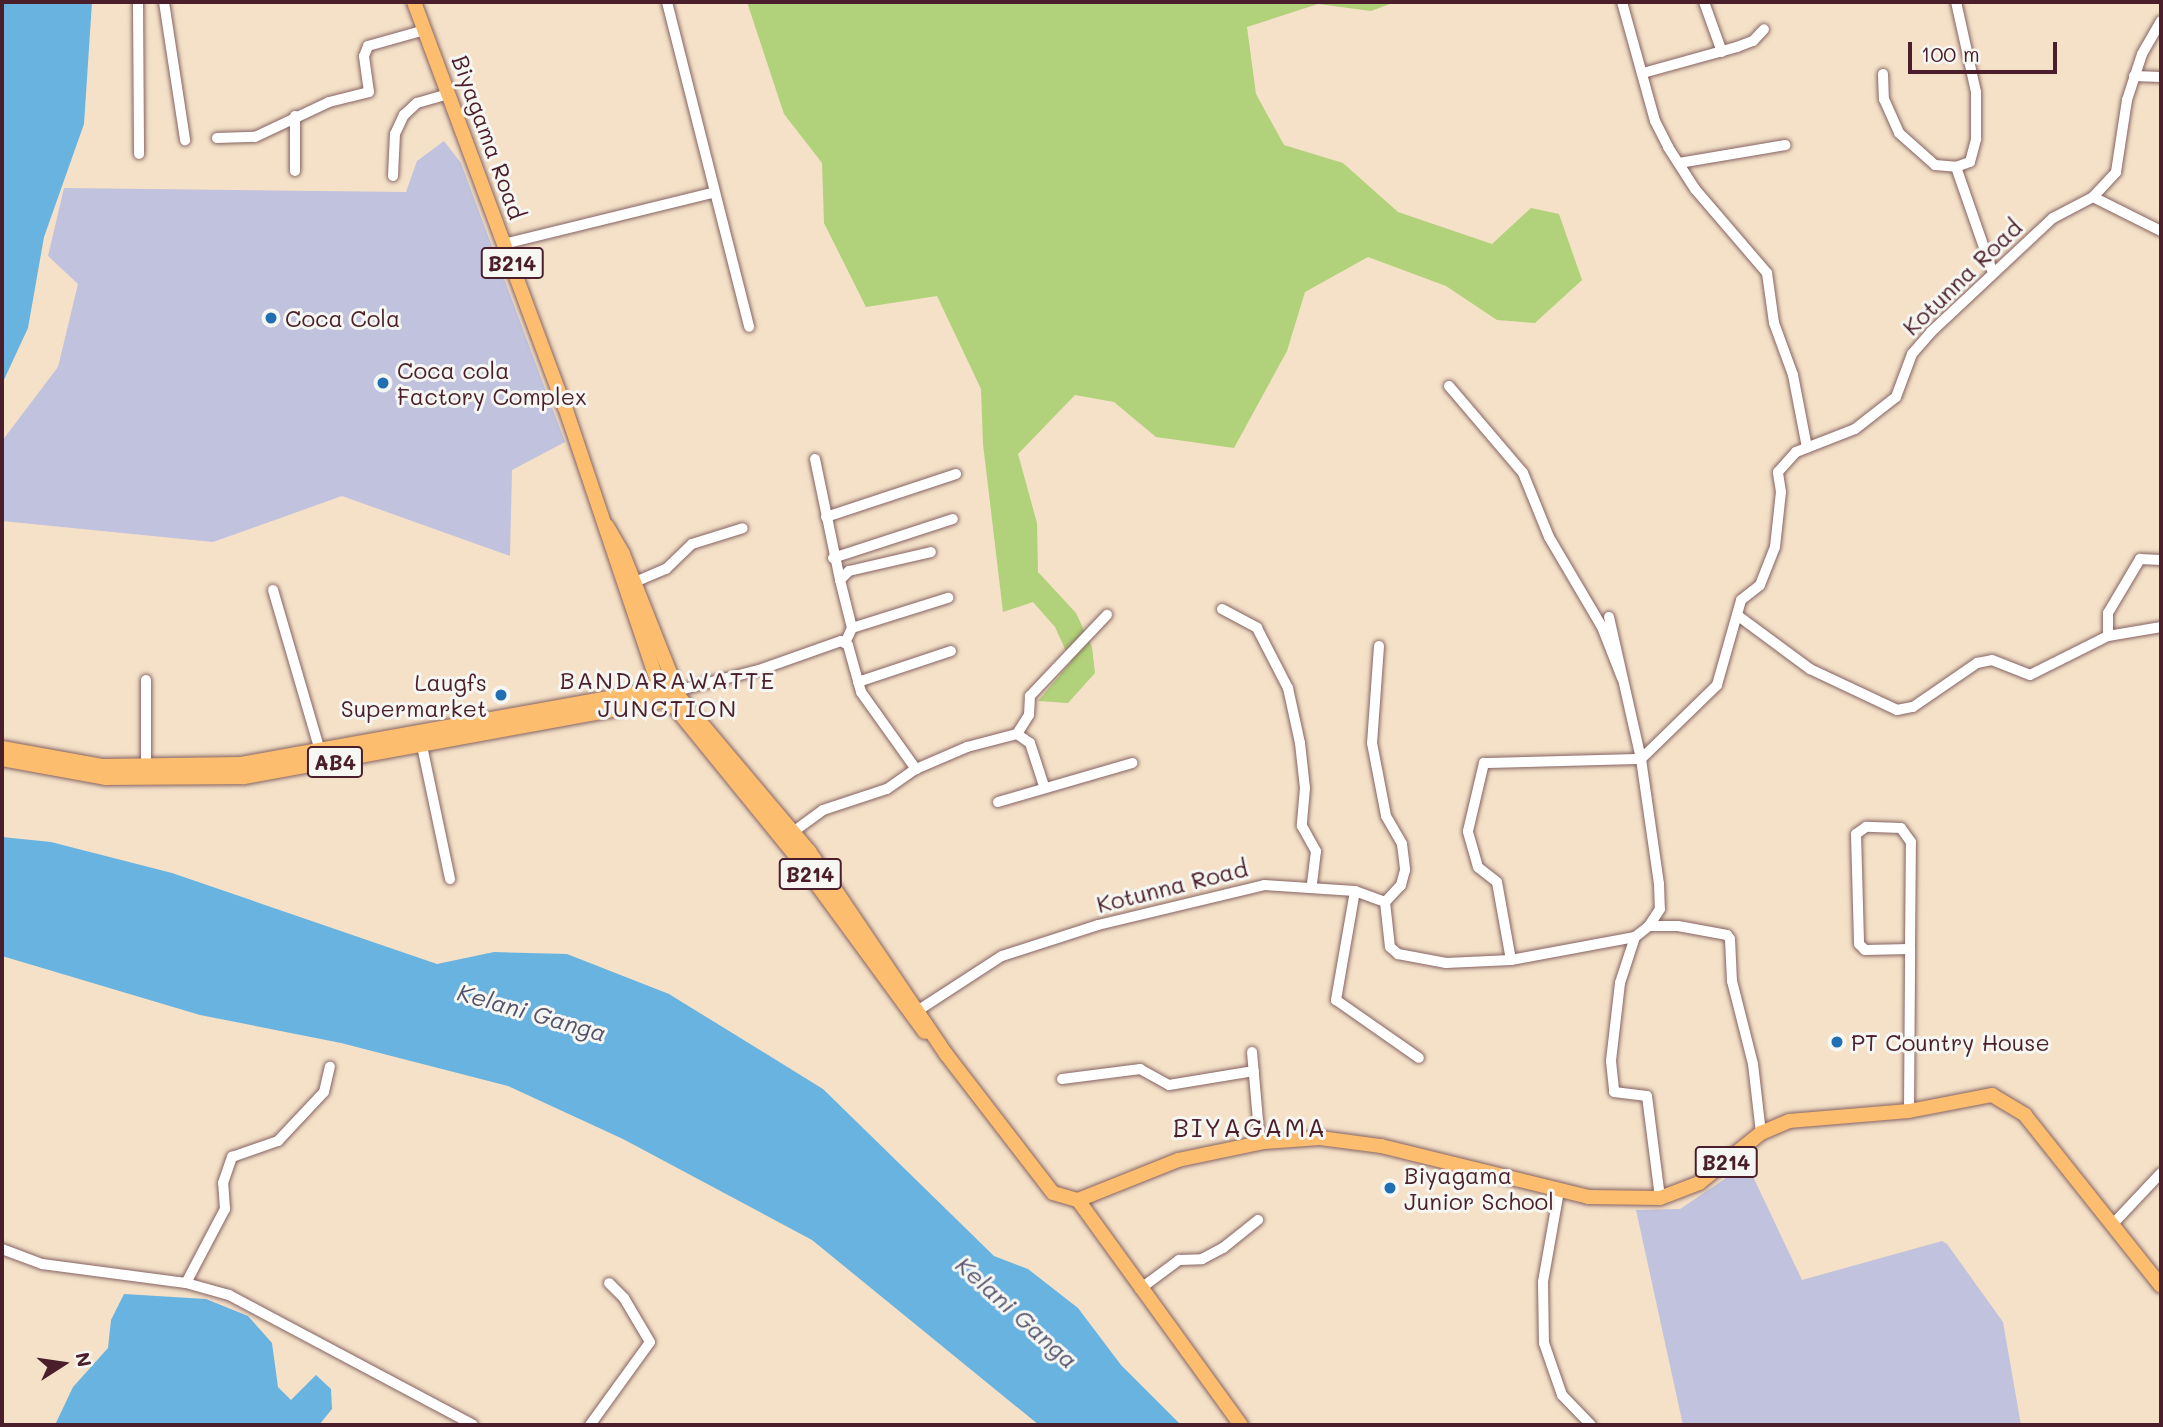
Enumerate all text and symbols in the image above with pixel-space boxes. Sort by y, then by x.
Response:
scale bar [1911,28,2060,72]
text: 100 m [1921,40,1980,67]
street label: Biyagama Road [447,51,531,223]
street label: Kotunna Road [1897,213,2027,341]
road number: B214 [480,246,544,280]
place label: Coca Cola [285,304,400,332]
marker: Coca Cola [263,310,279,326]
place label: Coca cola Factory Complex [397,356,587,410]
marker: Coca cola Factory Complex [375,375,391,391]
district label: BANDARAWATTE JUNCTION [561,666,775,722]
place label: Laugfs Supermarket [341,668,487,722]
marker: Laugfs Supermarket [493,687,509,703]
road number: AB4 [305,744,365,780]
street label: Kotunna Road [1094,854,1250,918]
road number: B214 [778,856,842,892]
water label: Kelani Ganga [454,977,610,1047]
place label: PT Country House [1851,1028,2050,1056]
marker: PT Country House [1829,1034,1845,1050]
district label: BIYAGAMA [1174,1112,1326,1144]
road number: B214 [1694,1144,1758,1180]
place label: Biyagama Junior School [1404,1161,1554,1215]
marker: Biyagama Junior School [1382,1180,1398,1196]
water label: Kelani Ganga [950,1250,1084,1374]
north arrow [28,1329,98,1399]
text: N [70,1350,98,1369]

